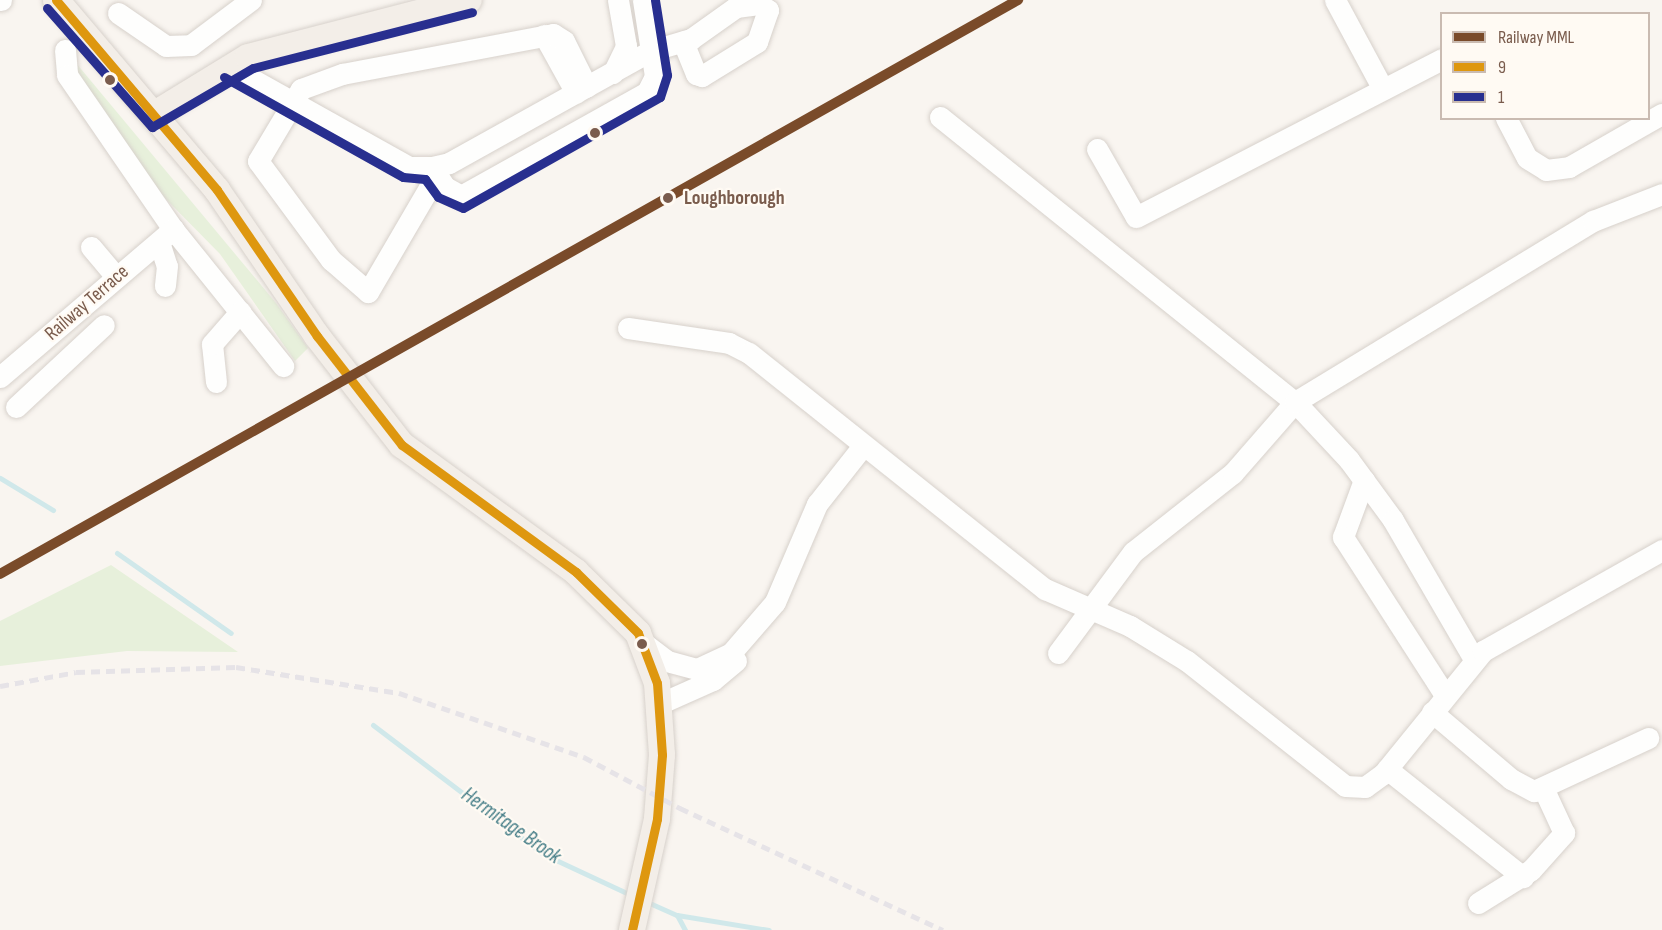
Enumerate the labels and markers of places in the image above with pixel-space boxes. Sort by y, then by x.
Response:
unlabelled marker [104,74,116,86]
unlabelled marker [589,127,601,139]
place label: Loughborough [684,186,785,210]
marker: Loughborough [657,187,679,209]
unlabelled marker [636,638,648,650]

